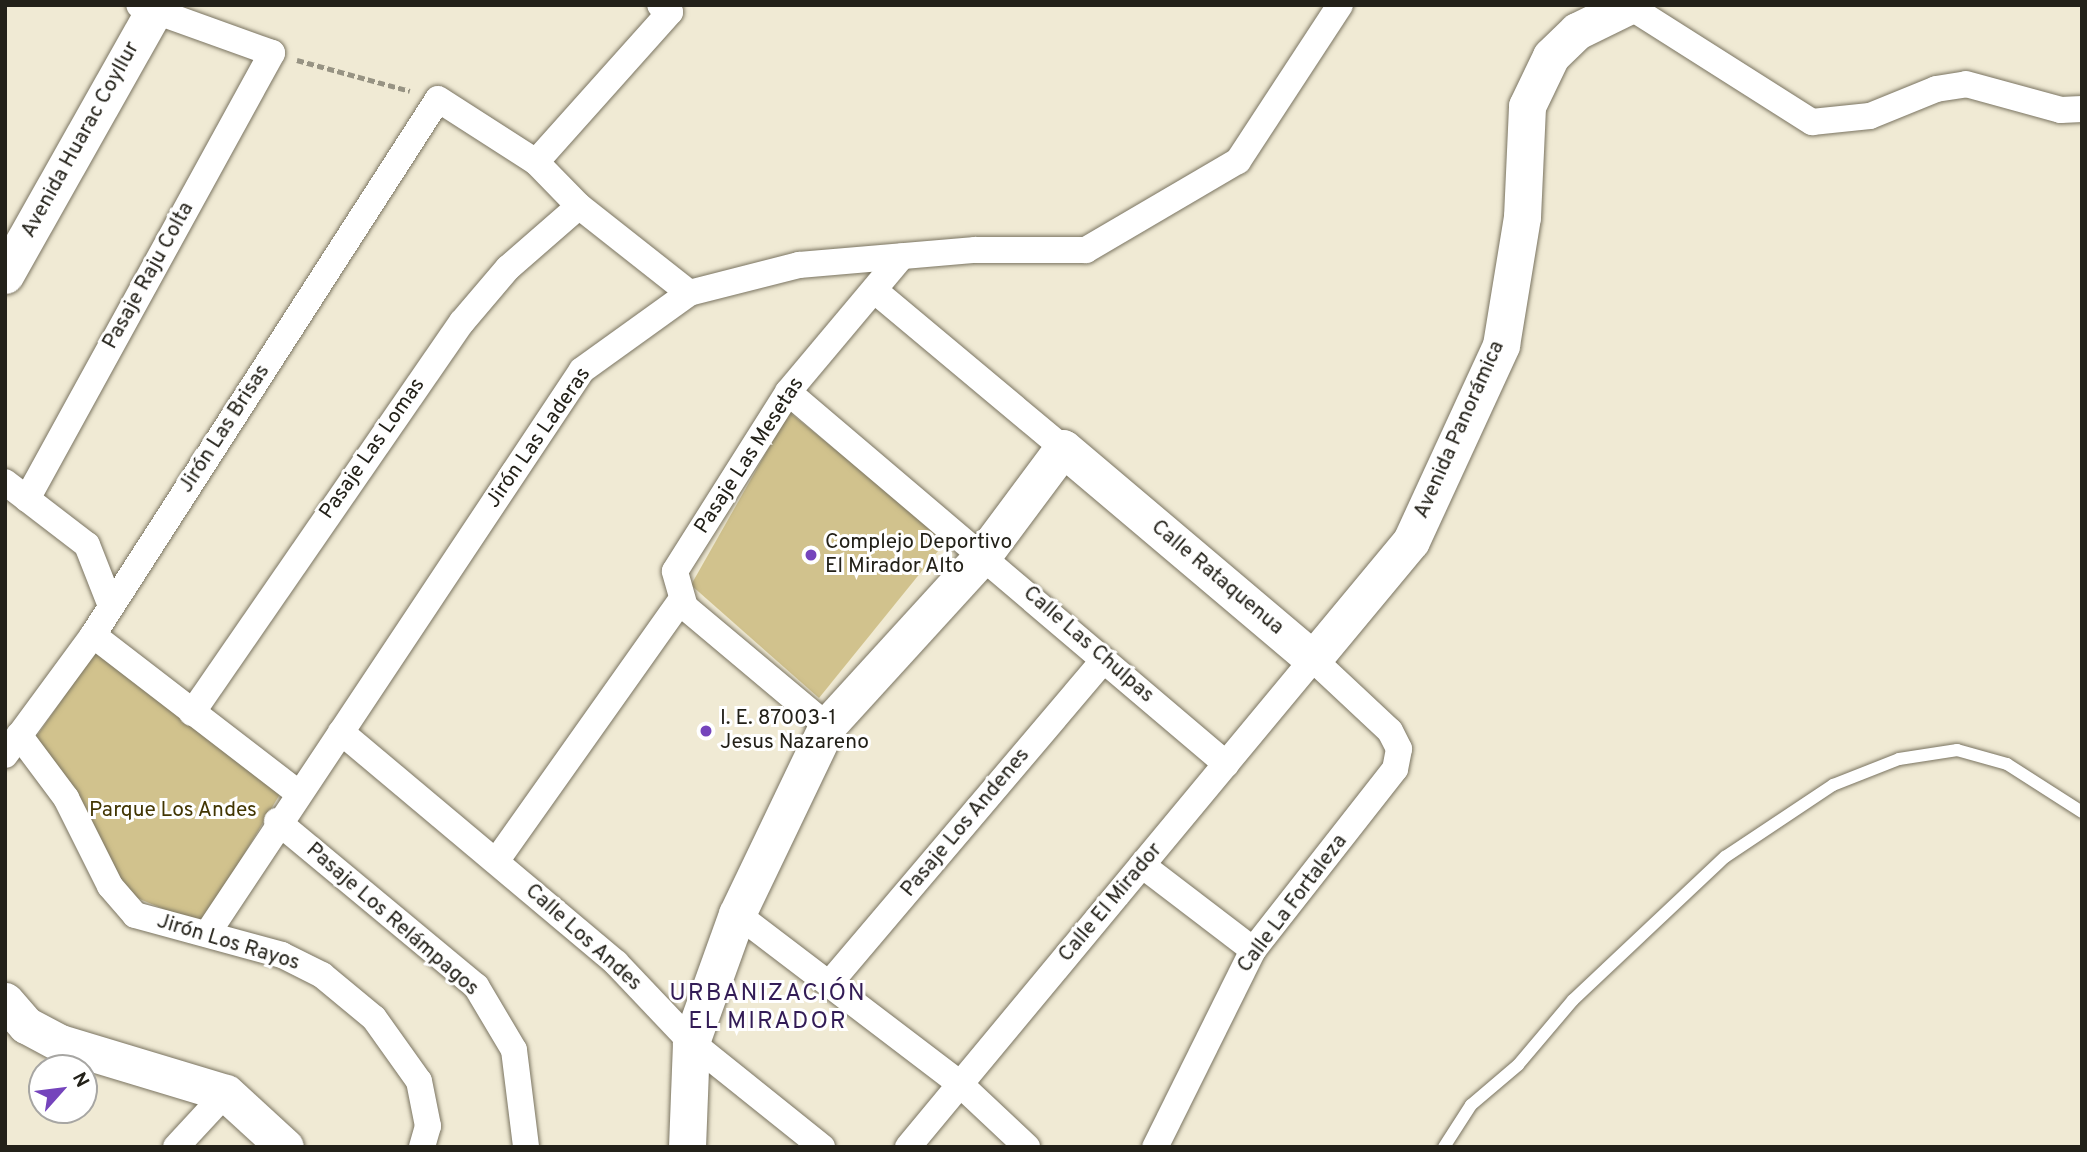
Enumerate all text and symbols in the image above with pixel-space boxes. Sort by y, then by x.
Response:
street label: Avenida Huarac Coyllur [17,38,145,242]
street label: Pasaje Raju Colta [98,198,200,354]
street label: Avenida Panorámica [1409,337,1511,523]
street label: Jirón Las Brisas [174,360,276,498]
street label: Jirón Las Laderas [481,363,597,513]
street label: Pasaje Las Mesetas [690,373,810,539]
street label: Pasaje Las Lomas [315,374,431,524]
street label: Calle Rataquenua [1146,515,1288,641]
place label: Complejo Deportivo El Mirador Alto [825,530,1012,580]
marker: Complejo Deportivo El Mirador Alto [803,547,819,563]
street label: Calle Las Chulpas [1017,581,1159,709]
place label: I. E. 87003-1 Jesus Nazareno [720,706,869,756]
marker: I. E. 87003-1 Jesus Nazareno [698,723,714,739]
street label: Pasaje Los Andenes [896,743,1036,903]
park label: Parque Los Andes [89,798,257,824]
street label: Calle La Fortaleza [1233,830,1353,978]
street label: Pasaje Los Relámpagos [300,838,484,1002]
street label: Calle El Mirador [1054,838,1168,968]
street label: Calle Los Andes [519,879,647,997]
street label: Jirón Los Rayos [154,909,302,977]
district label: URBANIZACIÓN EL MIRADOR [671,981,865,1037]
north arrow [28,1054,98,1124]
text: N [66,1068,94,1092]

